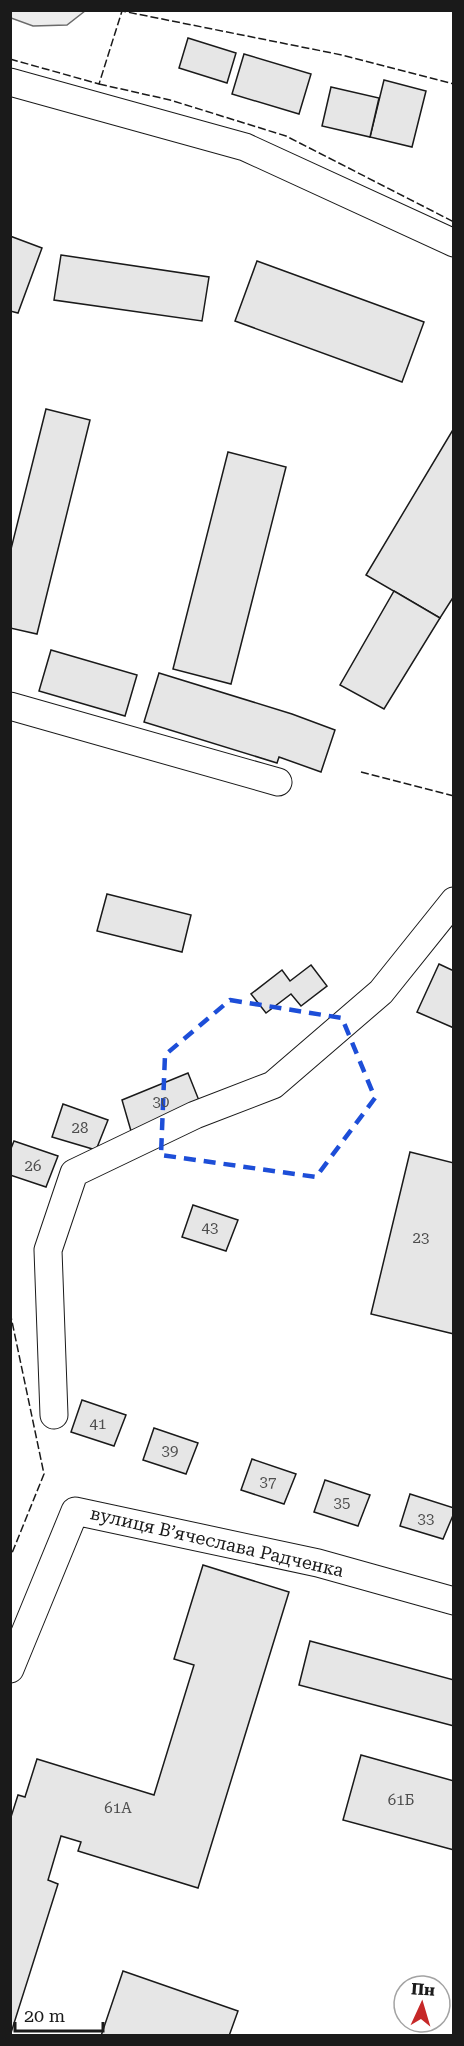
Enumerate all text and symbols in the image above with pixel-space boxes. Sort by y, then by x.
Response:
house number: 30 [153,1093,169,1111]
house number: 28 [72,1119,88,1137]
house number: 26 [25,1157,41,1175]
house number: 43 [202,1219,218,1237]
house number: 23 [413,1229,429,1247]
house number: 41 [90,1415,106,1433]
house number: 39 [162,1442,178,1460]
house number: 37 [260,1473,276,1491]
house number: 35 [334,1494,350,1512]
street label: вулиця Вʼячеслава Радченка [88,1502,346,1581]
house number: 33 [418,1510,434,1528]
house number: 61Б [388,1791,415,1809]
house number: 61А [104,1799,132,1817]
north arrow [392,1974,452,2034]
text: Пн [410,1979,436,2000]
scale bar [15,1995,104,2033]
text: 20 m [24,2005,65,2026]

